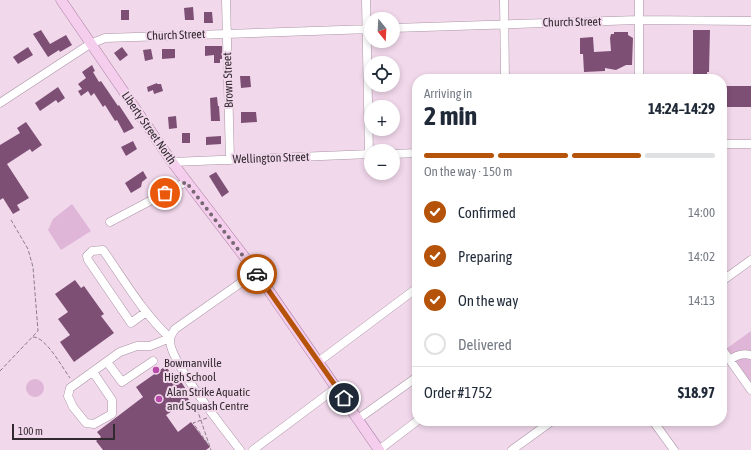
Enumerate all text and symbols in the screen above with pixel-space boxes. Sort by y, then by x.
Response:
north arrow [364,12,400,48]
map controls [364,12,400,180]
street label: Church Street [542,14,602,30]
street label: Church Street [146,27,206,43]
street label: Brown Street [220,51,236,108]
button: locate [364,56,400,92]
text: Arriving in [424,86,472,101]
street label: Liberty Street North [119,89,179,167]
button: + [364,100,400,136]
text: 14:24–14:29 [648,100,715,117]
text: 2 min [424,101,477,131]
button: − [364,144,400,180]
street label: Wellington Street [232,150,310,166]
text: On the way · 150 m [424,164,512,179]
pin [148,176,182,210]
icon: bag [154,182,176,204]
icon: check [424,201,446,223]
text: Confirmed [458,204,516,221]
text: 14:00 [688,205,715,220]
icon: check [424,245,446,267]
text: Preparing [458,248,512,265]
text: 14:02 [688,249,715,264]
courier [237,254,277,294]
icon: car [246,263,268,285]
icon: check [424,289,446,311]
text: On the way [458,292,519,309]
text: 14:13 [688,293,715,308]
text: Delivered [458,336,512,353]
place label: Bowmanville High School [164,356,222,384]
marker: Bowmanville High School [151,365,161,375]
pin [327,381,361,415]
text: Order #1752 [424,384,492,401]
text: $18.97 [678,384,715,401]
place label: Alan Strike Aquatic and Squash Centre [167,385,250,413]
icon: home [333,387,355,409]
marker: Alan Strike Aquatic and Squash Centre [154,394,164,404]
scale bar [12,422,115,441]
text: 100 m [18,425,43,437]

